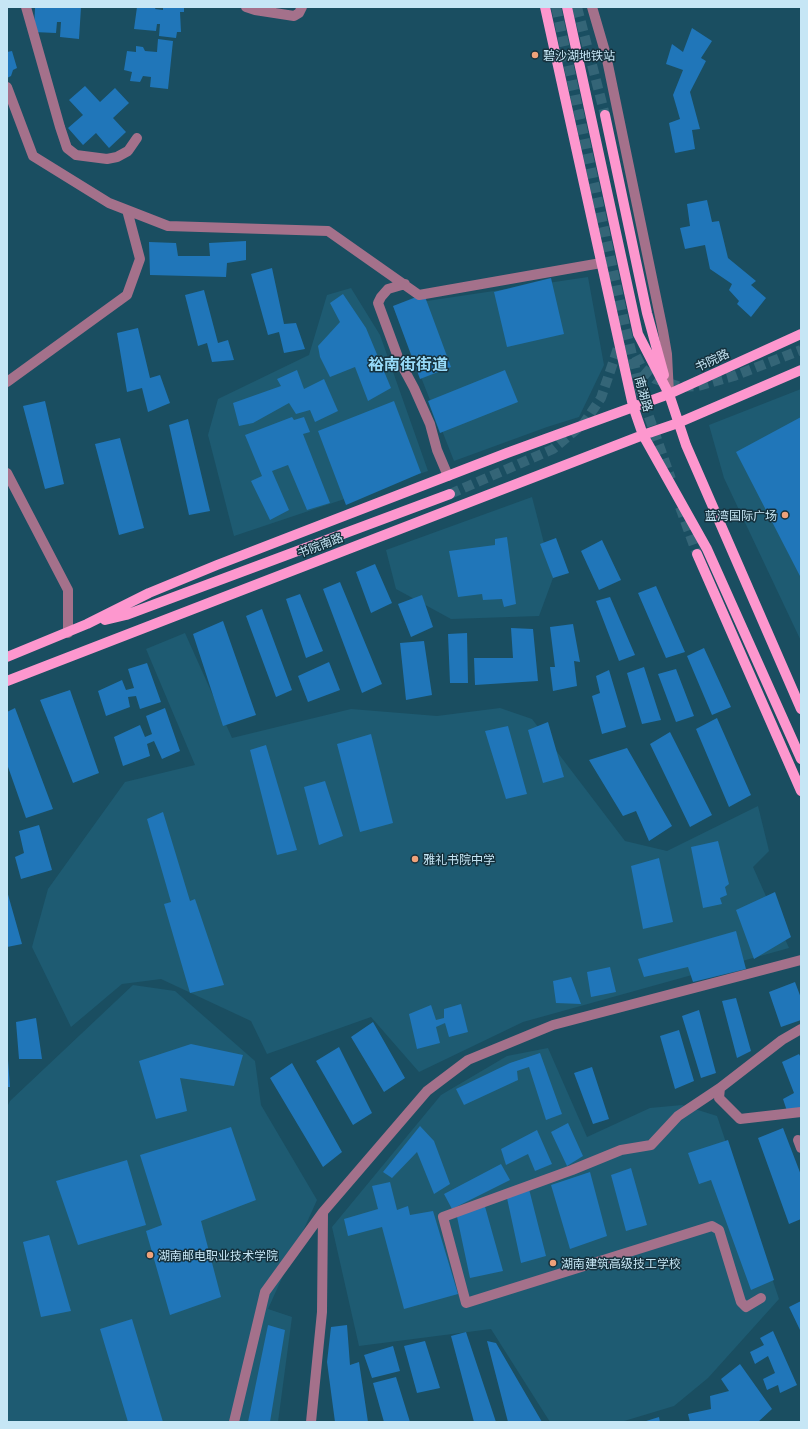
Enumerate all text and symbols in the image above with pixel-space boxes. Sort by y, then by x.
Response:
place label: 碧沙湖地铁站 [543,48,615,62]
marker: 碧沙湖地铁站 [530,50,540,60]
street label: 书院路 [693,346,731,374]
district label: 裕南街街道 [368,354,448,374]
street label: 南湖路 [632,375,656,413]
place label: 蓝湾国际广场 [705,508,777,522]
marker: 蓝湾国际广场 [780,510,790,520]
street label: 书院南路 [295,530,345,560]
place label: 雅礼书院中学 [423,852,495,866]
marker: 雅礼书院中学 [410,854,420,864]
place label: 湖南邮电职业技术学院 [158,1248,278,1262]
marker: 湖南邮电职业技术学院 [145,1250,155,1260]
place label: 湖南建筑高级技工学校 [561,1256,681,1270]
marker: 湖南建筑高级技工学校 [548,1258,558,1268]

